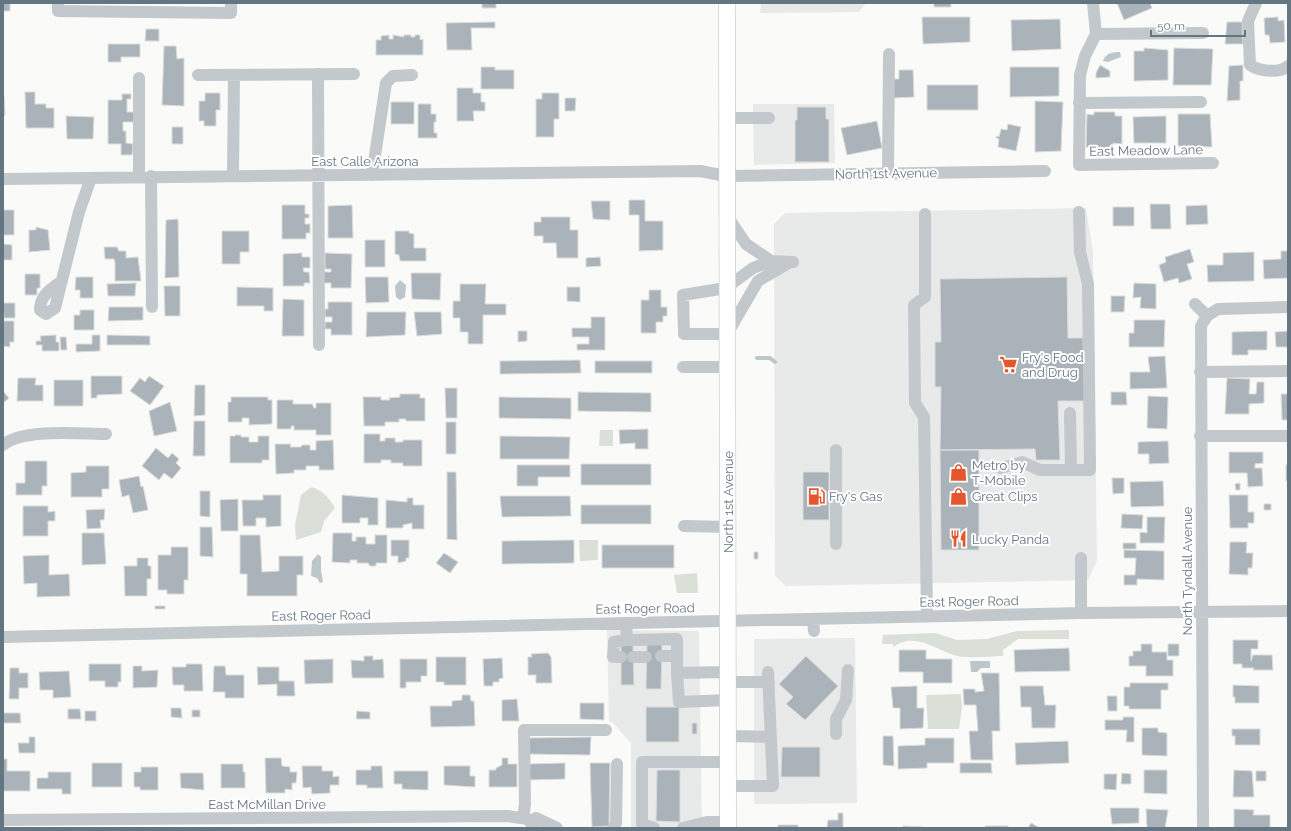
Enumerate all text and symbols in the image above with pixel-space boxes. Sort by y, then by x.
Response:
scale bar [1151,12,1245,38]
text: 50 m [1157,19,1185,33]
street label: East Meadow Lane [1089,142,1203,159]
street label: East Calle Arizona [311,154,419,169]
street label: North 1st Avenue [835,165,938,182]
place label: Fry's Food and Drug [1022,350,1084,380]
supermarket icon: Fry's Food and Drug [999,354,1019,374]
street label: North 1st Avenue [721,451,736,553]
place label: Metro by T-Mobile [972,458,1026,488]
shop icon: Metro by T-Mobile [949,462,969,482]
fuel station icon: Fry's Gas [806,486,826,506]
shop icon: Great Clips [949,486,969,506]
place label: Fry's Gas [829,489,882,504]
place label: Great Clips [972,489,1038,504]
street label: North Tyndall Avenue [1180,506,1195,635]
restaurant icon: Lucky Panda [949,529,969,549]
place label: Lucky Panda [972,532,1049,547]
street label: East Roger Road [919,593,1019,610]
street label: East Roger Road [595,600,695,617]
street label: East Roger Road [271,607,371,624]
street label: East McMillan Drive [208,797,326,812]

